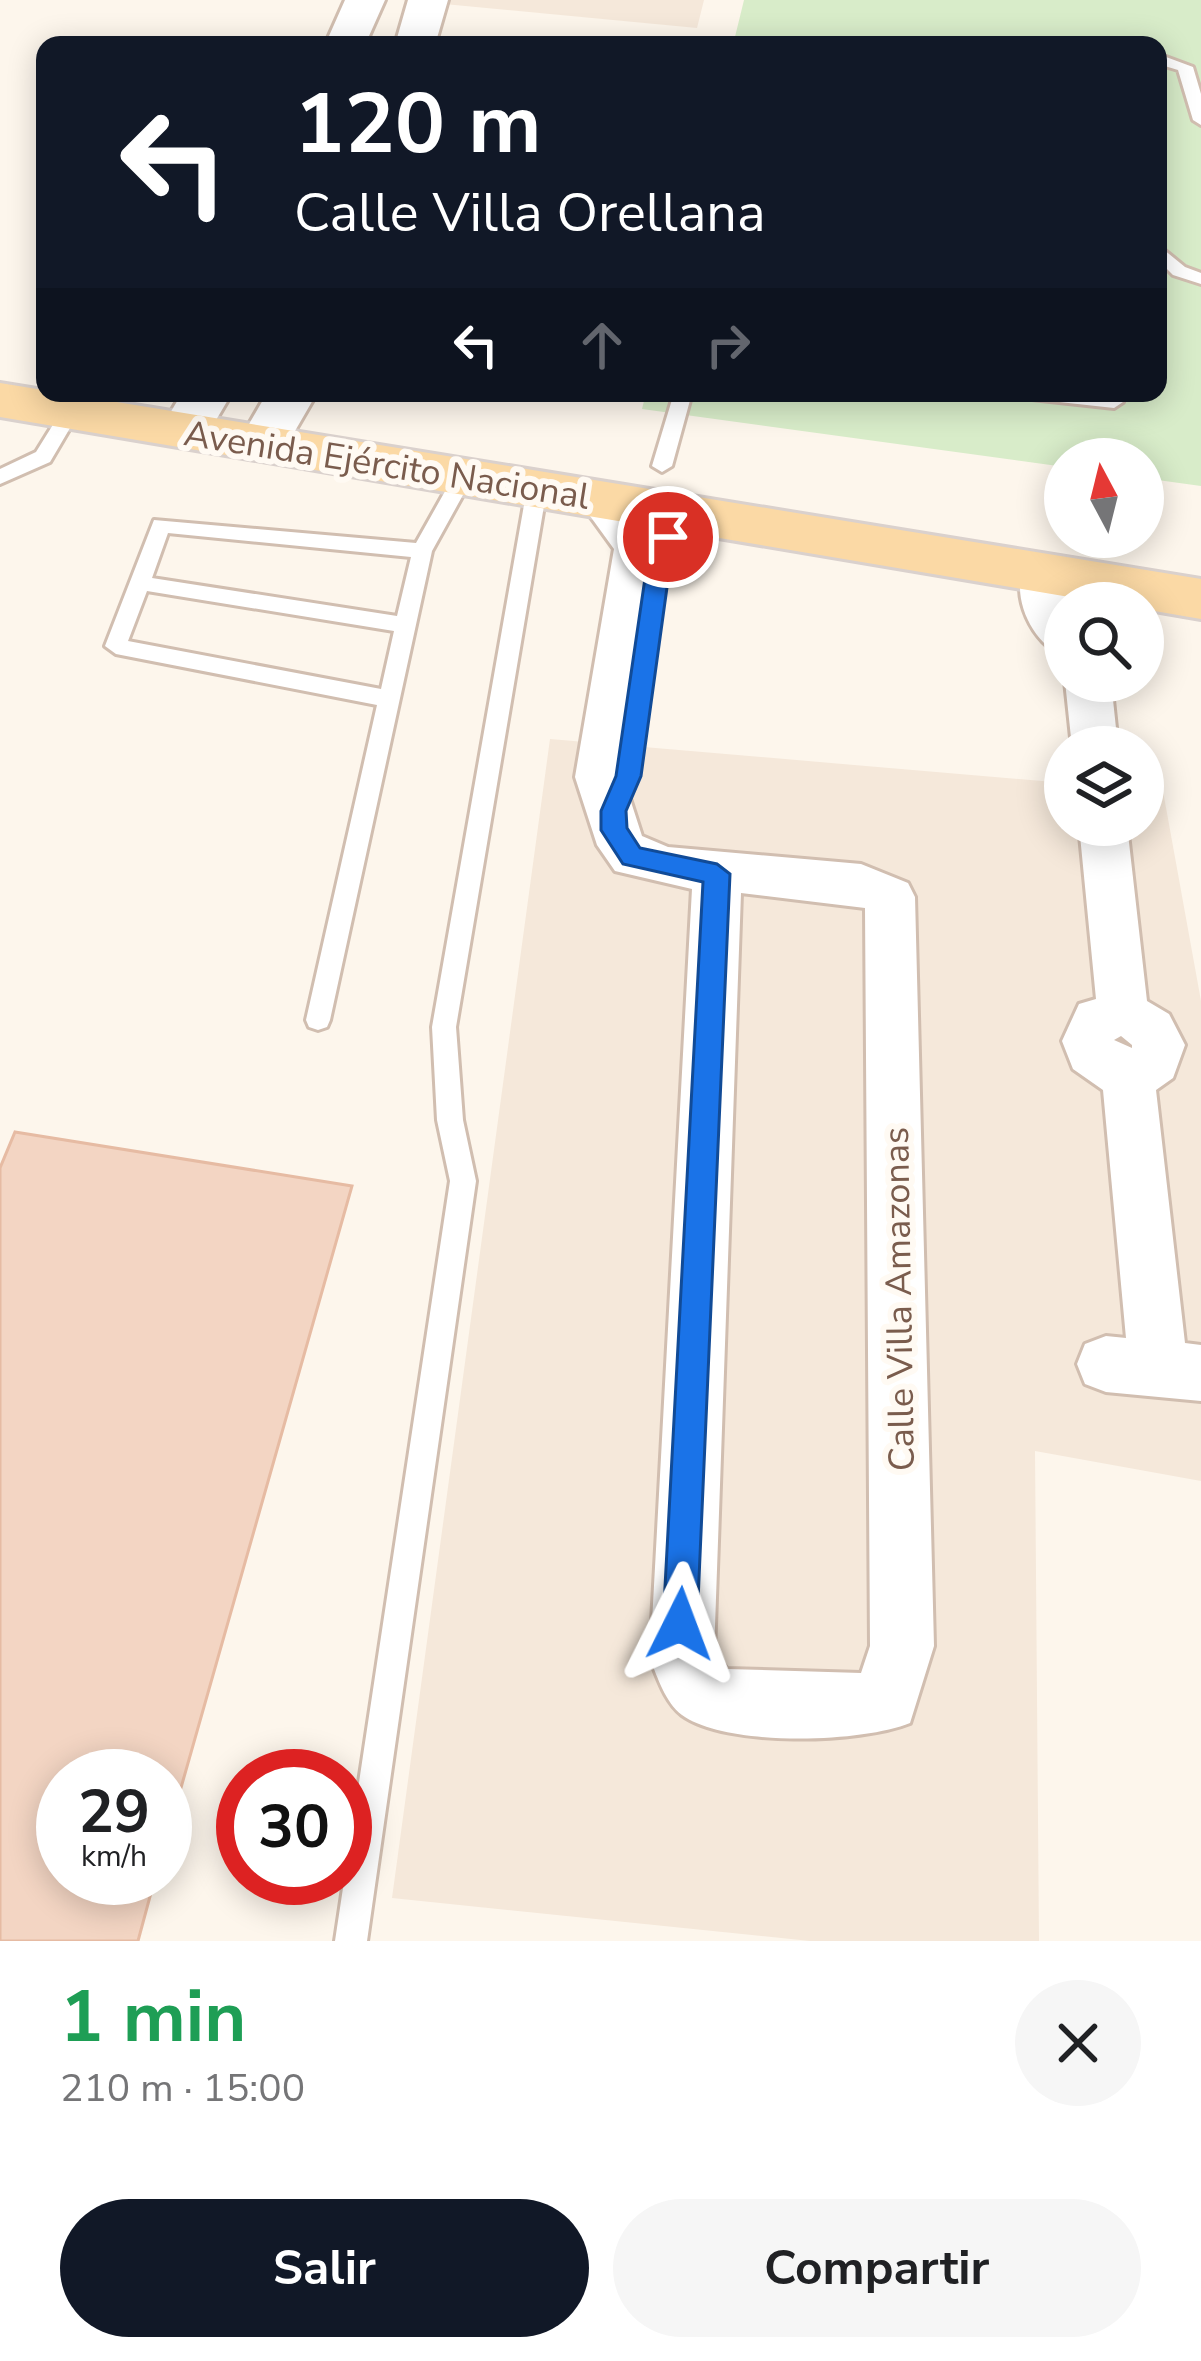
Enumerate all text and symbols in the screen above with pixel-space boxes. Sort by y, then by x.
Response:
text: 120 m [294,67,542,182]
icon: left [96,84,252,240]
text: Calle Villa Orellana [294,176,766,250]
icon: left [443,312,509,378]
icon: ahead [569,312,635,378]
icon: right [695,312,761,378]
street label: Avenida Ejército Nacional [181,409,593,522]
north arrow [1044,438,1164,558]
map controls [1044,438,1164,846]
pin [617,486,719,588]
icon: arrive [635,504,701,570]
button: search [1044,582,1164,702]
button: layers [1044,726,1164,846]
street label: Calle Villa Amazonas [872,1126,927,1472]
position arrow [617,1561,743,1687]
speed limit sign: 30 [216,1749,372,1905]
text: 29 [78,1771,150,1853]
text: km/h [81,1836,147,1877]
text: 1 min [60,1968,246,2066]
button: close [1015,1980,1141,2106]
text: 210 m · 15:00 [60,2062,305,2115]
button: Salir [60,2199,589,2337]
button: Compartir [613,2199,1141,2337]

